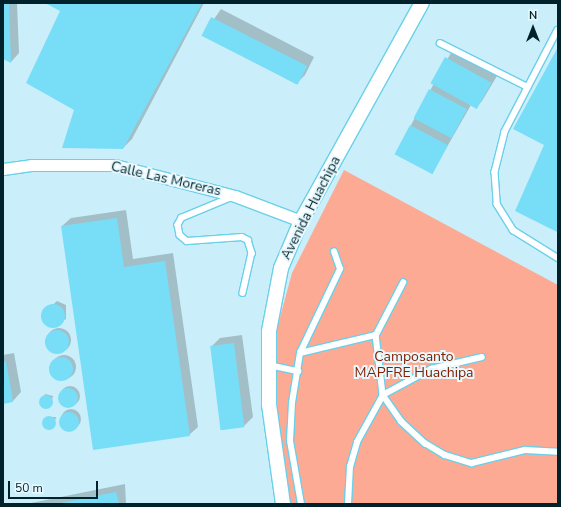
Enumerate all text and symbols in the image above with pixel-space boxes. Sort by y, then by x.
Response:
north arrow [513,8,553,48]
text: N [529,8,537,23]
street label: Avenida Huachipa [278,153,344,263]
street label: Calle Las Moreras [109,158,223,200]
park label: Camposanto MAPFRE Huachipa [354,349,474,382]
scale bar [10,473,100,499]
text: 50 m [15,480,43,496]

